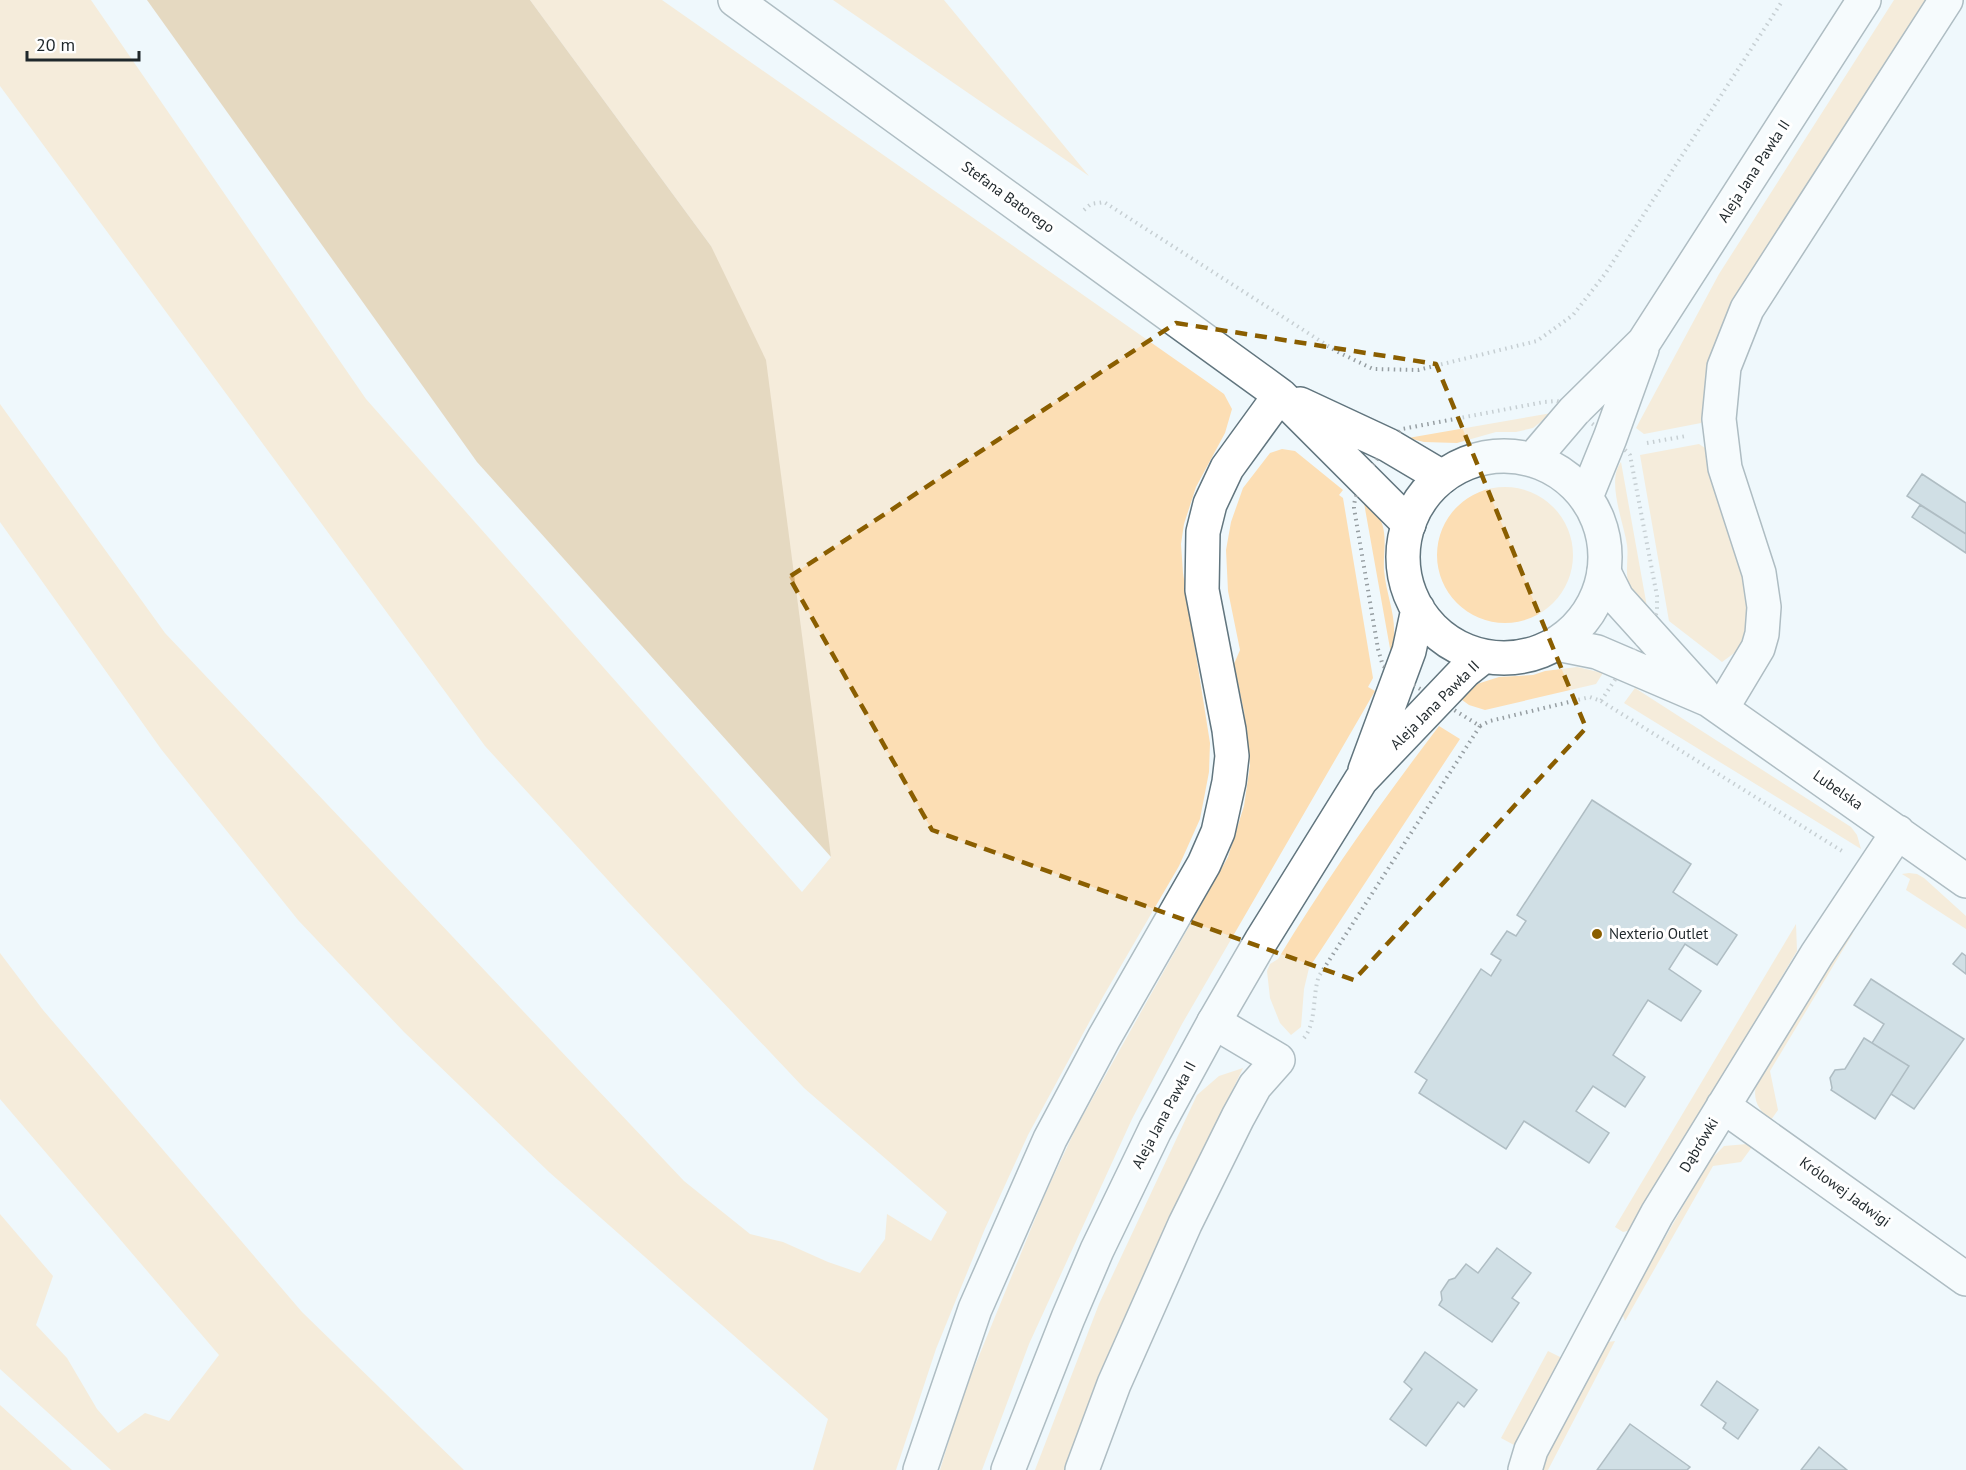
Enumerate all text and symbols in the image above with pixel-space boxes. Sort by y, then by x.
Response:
scale bar [27,24,140,62]
text: 20 m [36,33,75,56]
street label: Aleja Jana Pawła II [1713,116,1794,226]
street label: Stefana Batorego [958,157,1058,237]
street label: Aleja Jana Pawła II [1386,656,1483,753]
street label: Lubelska [1810,766,1867,814]
place label: Nexterio Outlet [1609,924,1708,943]
marker: Nexterio Outlet [1590,927,1604,941]
street label: Aleja Jana Pawła II [1127,1058,1200,1172]
street label: Dąbrówki [1675,1114,1722,1176]
street label: Królowej Jadwigi [1796,1152,1894,1231]

